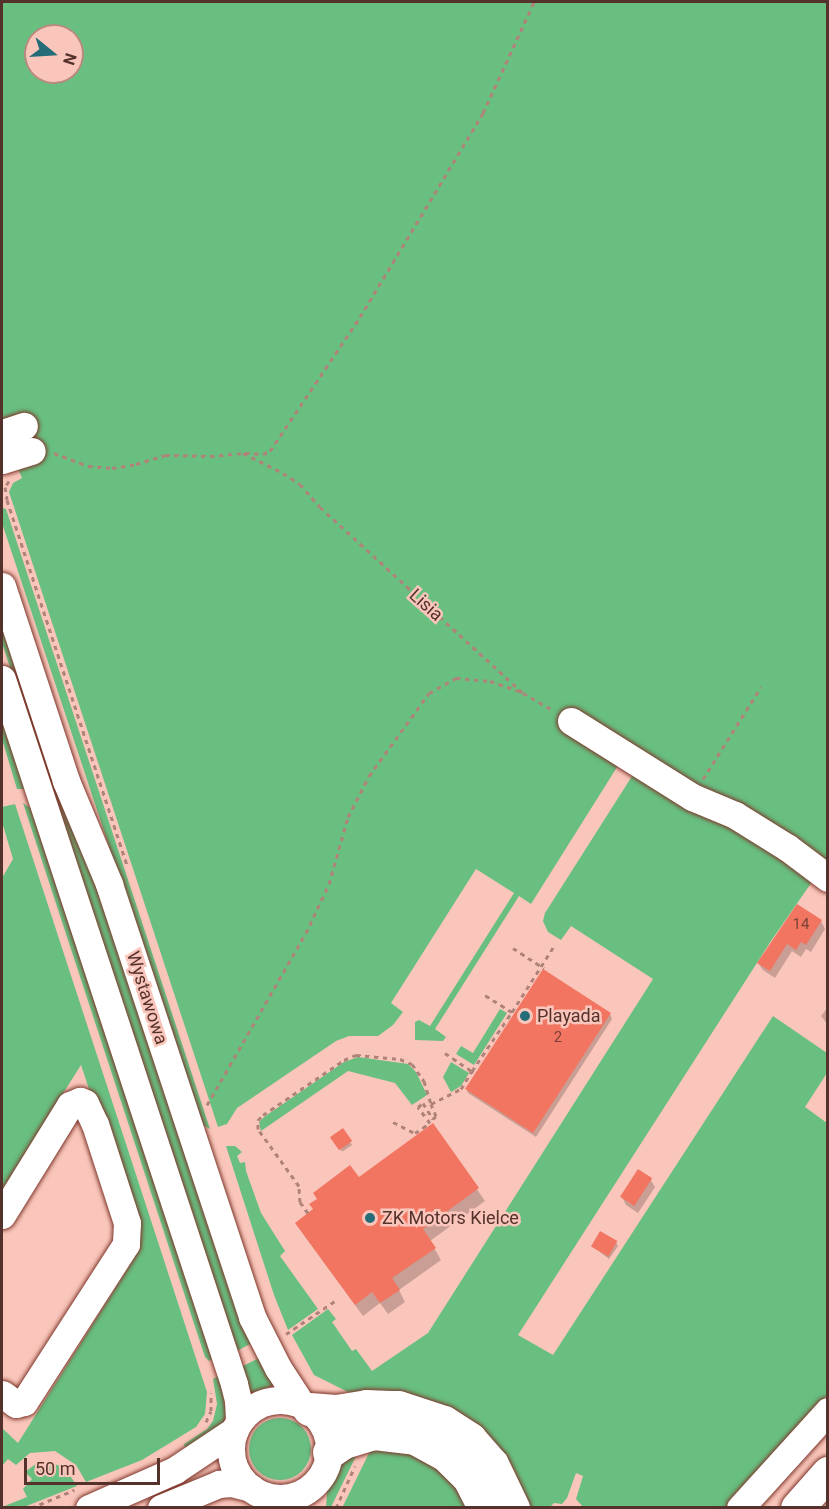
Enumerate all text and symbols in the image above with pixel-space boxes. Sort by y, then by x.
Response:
north arrow [24,24,84,84]
text: N [59,51,80,67]
street label: Lisia [405,584,447,626]
house number: 14 [793,916,809,934]
street label: Wystawowa [122,949,172,1047]
place label: Playada [537,1005,601,1027]
marker: Playada [518,1009,532,1023]
house number: 2 [554,1029,562,1047]
place label: ZK Motors Kielce [382,1207,519,1229]
marker: ZK Motors Kielce [363,1211,377,1225]
scale bar [27,1446,164,1484]
text: 50 m [35,1458,75,1479]

